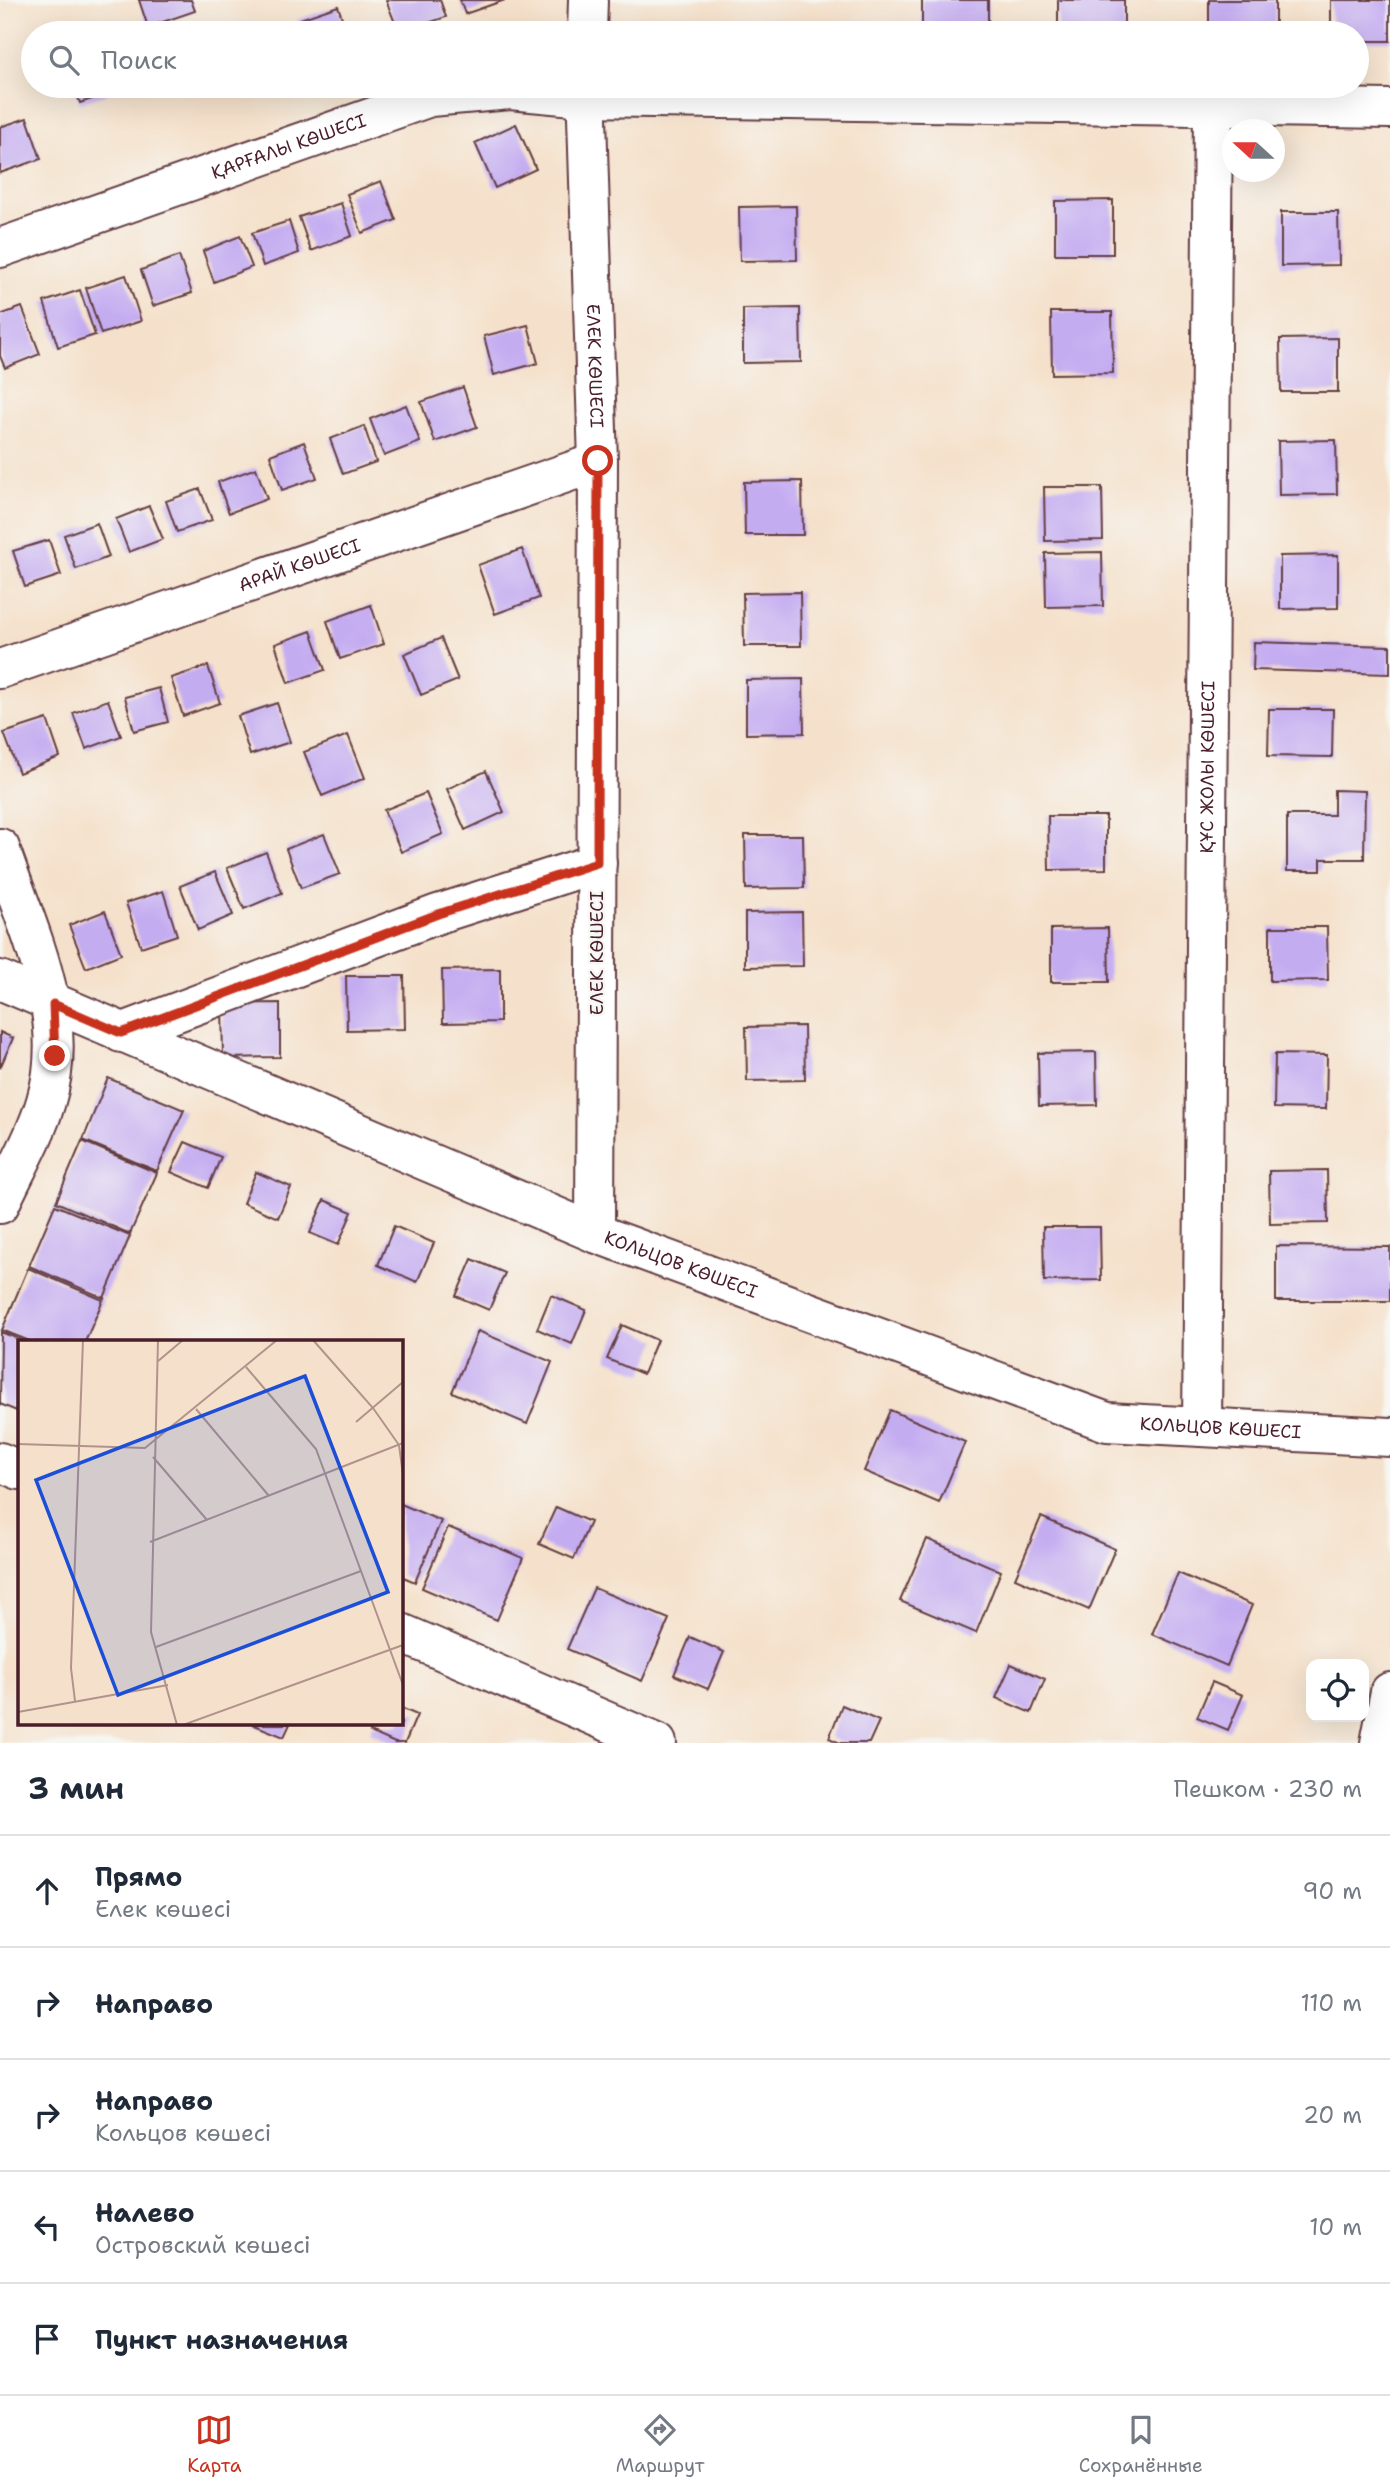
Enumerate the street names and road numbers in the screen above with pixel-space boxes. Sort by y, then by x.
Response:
street label: ҚАРҒАЛЫ КӨШЕСІ [208,108,369,185]
street label: ЕЛЕК КӨШЕСІ [581,303,609,428]
street label: АРАЙ КӨШЕСІ [235,533,364,597]
street label: ҚҰС ЖОЛЫ КӨШЕСІ [1195,680,1220,854]
street label: ЕЛЕК КӨШЕСІ [585,891,609,1015]
street label: КОЛЬЦОВ КӨШЕСІ [601,1225,761,1304]
street label: КОЛЬЦОВ КӨШЕСІ [1139,1412,1302,1444]

